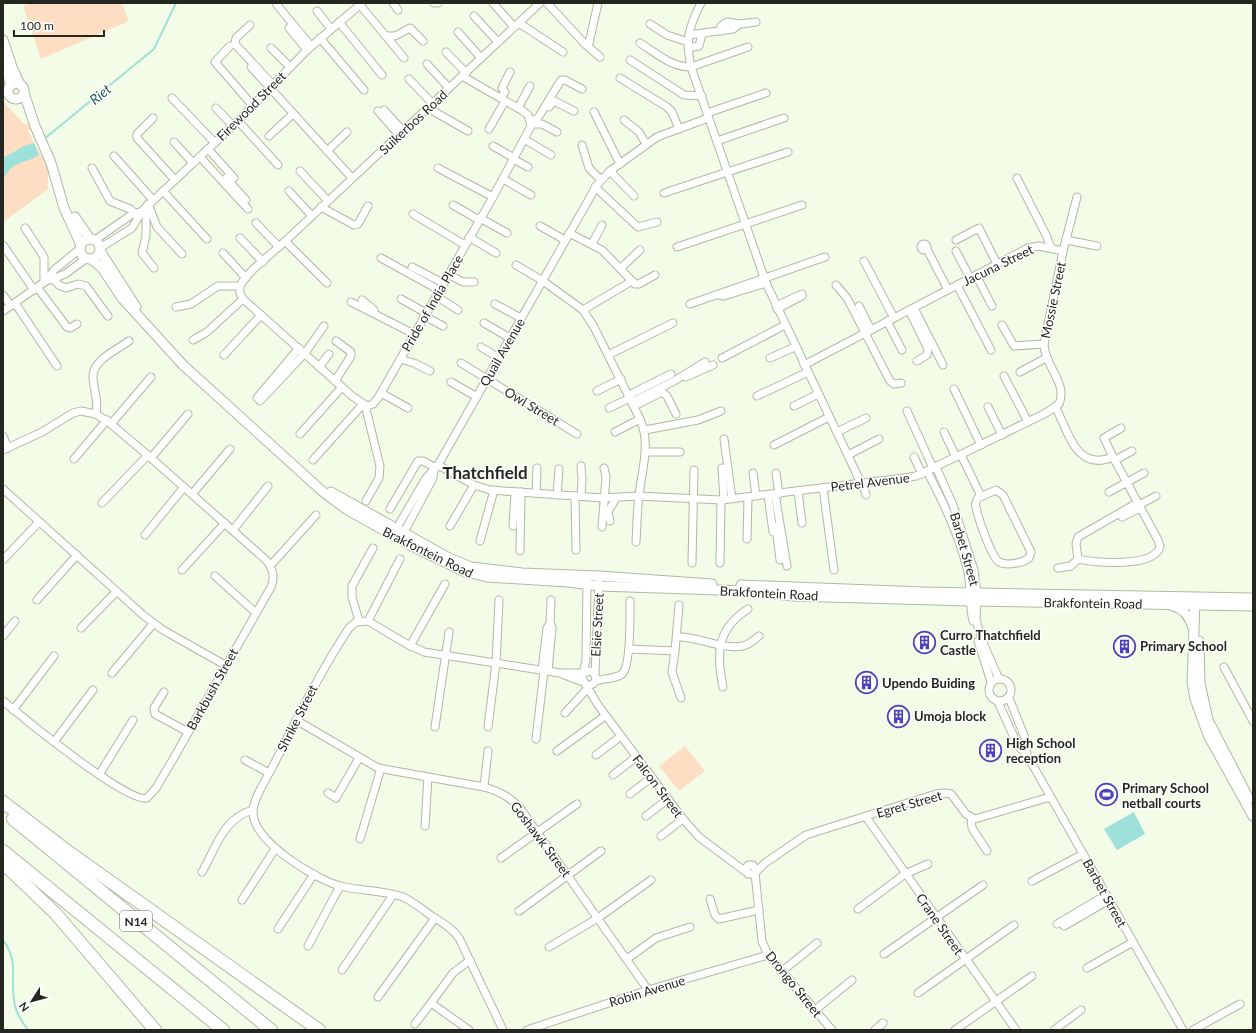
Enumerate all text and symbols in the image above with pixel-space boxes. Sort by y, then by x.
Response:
scale bar [14,12,104,38]
text: 100 m [20,18,54,33]
street label: Firewood Street [213,68,289,144]
water label: Riet [86,80,114,108]
street label: Suikerbos Road [376,86,450,158]
street label: Jacuna Street [960,241,1036,289]
street label: Pride of India Place [398,252,466,354]
street label: Mossie Street [1037,260,1069,340]
street label: Quail Avenue [476,315,528,389]
street label: Owl Street [502,383,563,429]
district label: Thatchfield [442,462,528,483]
street label: Petrel Avenue [830,469,910,495]
street label: Barbet Street [947,510,983,588]
street label: Brakfontein Road [380,523,476,581]
street label: Brakfontein Road [719,582,819,604]
street label: Elsie Street [587,592,607,657]
street label: Brakfontein Road [1043,594,1143,612]
place label: Curro Thatchfield Castle [940,627,1041,658]
building icon: Curro Thatchfield Castle [912,629,938,655]
building icon: Primary School [1112,633,1138,659]
place label: Primary School [1140,638,1227,654]
street label: Barkbush Street [183,645,241,733]
building icon: Upendo Buiding [854,670,880,696]
place label: Upendo Buiding [882,675,975,691]
street label: Shrike Street [273,682,321,754]
building icon: Umoja block [885,703,911,729]
place label: Umoja block [914,708,986,724]
place label: High School reception [1006,735,1075,766]
building icon: High School reception [978,737,1004,763]
street label: Falcon Street [629,752,687,821]
place label: Primary School netball courts [1122,780,1209,811]
sports icon: Primary School netball courts [1093,782,1119,808]
street label: Egret Street [874,787,944,821]
street label: Goshawk Street [507,798,575,880]
street label: Barbet Street [1080,856,1131,930]
street label: Crane Street [913,890,967,958]
road number: N14 [120,911,152,931]
street label: Drongo Street [762,948,826,1021]
street label: Robin Avenue [607,972,687,1010]
north arrow [12,981,52,1021]
text: N [16,1000,31,1014]

